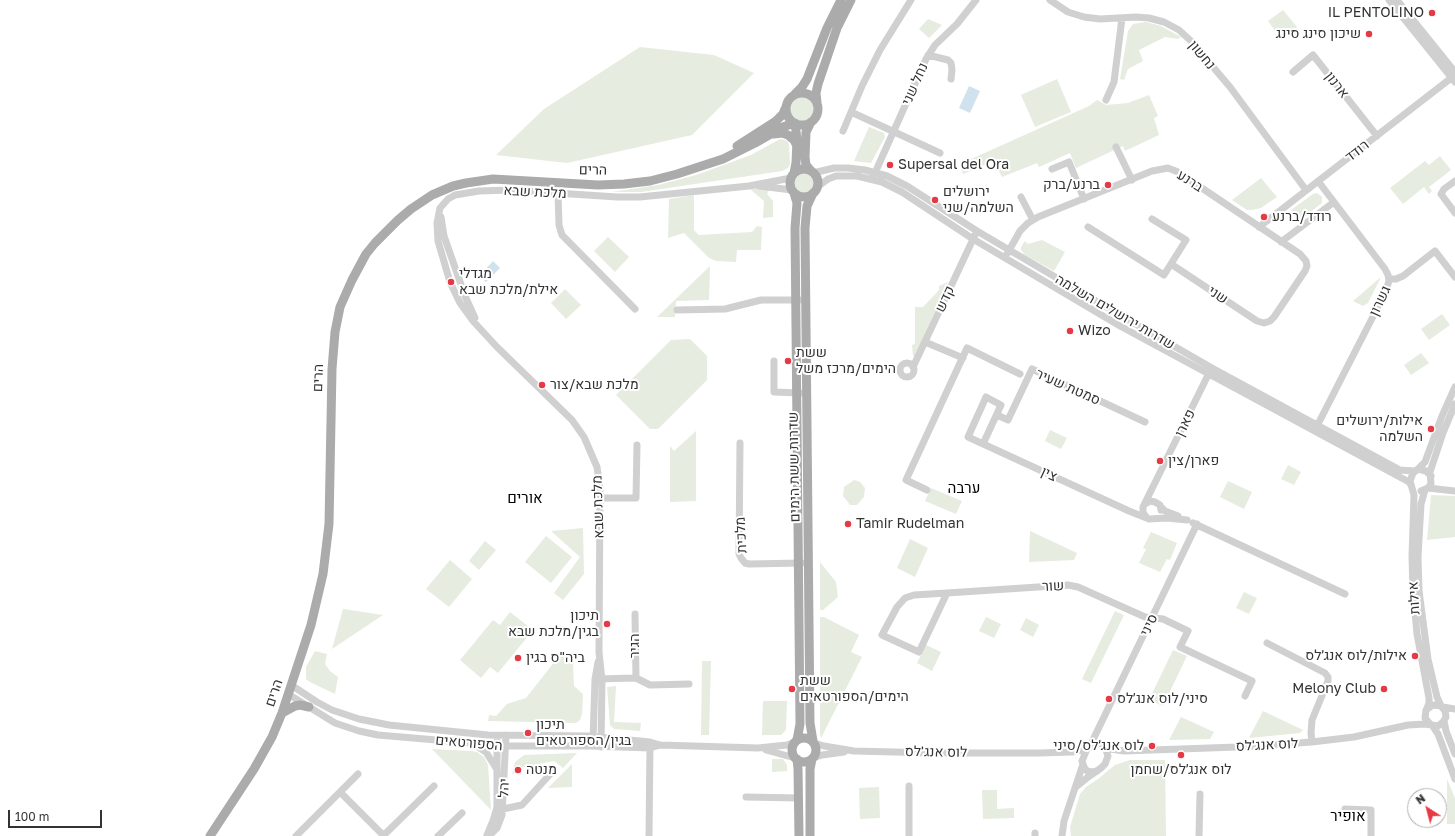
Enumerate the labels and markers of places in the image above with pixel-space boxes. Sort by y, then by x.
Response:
place label: IL PENTOLINO [1328,5,1424,21]
marker: IL PENTOLINO [1427,8,1437,18]
place label: שיכון סינג סינג [1276,26,1361,42]
marker: שיכון סינג סינג [1364,29,1374,39]
place label: Supersal del Ora [898,157,1009,173]
marker: Supersal del Ora [885,160,895,170]
place label: ברנע/ברק [1043,177,1100,193]
marker: ברנע/ברק [1103,180,1113,190]
place label: ירושלים השלמה/שני [943,184,1014,216]
marker: ירושלים השלמה/שני [930,195,940,205]
place label: רודד/ברנע [1272,209,1332,225]
marker: רודד/ברנע [1259,212,1269,222]
place label: מגדלי אילת/מלכת שבא [459,266,558,298]
marker: מגדלי אילת/מלכת שבא [446,277,456,287]
place label: Wizo [1078,323,1111,339]
marker: Wizo [1065,326,1075,336]
place label: ששת הימים/מרכז משל [796,345,896,378]
marker: ששת הימים/מרכז משל [783,356,793,366]
place label: מלכת שבא/צור [550,377,639,393]
marker: מלכת שבא/צור [537,380,547,390]
place label: אילות/ירושלים השלמה [1336,413,1423,446]
marker: אילות/ירושלים השלמה [1426,424,1436,434]
place label: פארן/צין [1168,453,1219,469]
marker: פארן/צין [1155,456,1165,466]
place label: Tamir Rudelman [856,516,964,532]
marker: Tamir Rudelman [843,519,853,529]
place label: תיכון בגין/מלכת שבא [508,608,599,640]
marker: תיכון בגין/מלכת שבא [602,619,612,629]
place label: אילות/לוס אנג׳לס [1305,648,1407,664]
place label: ביה"ס בגין [526,650,585,666]
marker: אילות/לוס אנג׳לס [1410,651,1420,661]
marker: ביה"ס בגין [513,653,523,663]
place label: ששת הימים/הספורטאים [800,673,909,706]
place label: Melony Club [1292,681,1376,697]
marker: ששת הימים/הספורטאים [787,684,797,694]
marker: Melony Club [1379,684,1389,694]
place label: סיני/לוס אנג׳לס [1117,691,1208,707]
marker: סיני/לוס אנג׳לס [1104,694,1114,704]
place label: תיכון בגין/הספורטאים [536,717,631,750]
marker: תיכון בגין/הספורטאים [523,728,533,738]
place label: לוס אנג׳לס/סיני [1053,738,1144,754]
marker: לוס אנג׳לס/סיני [1147,741,1157,751]
marker: לוס אנג׳לס/שחמן [1176,750,1186,760]
place label: מנטה [526,762,557,778]
place label: לוס אנג׳לס/שחמן [1131,762,1231,778]
marker: מנטה [513,765,523,775]

